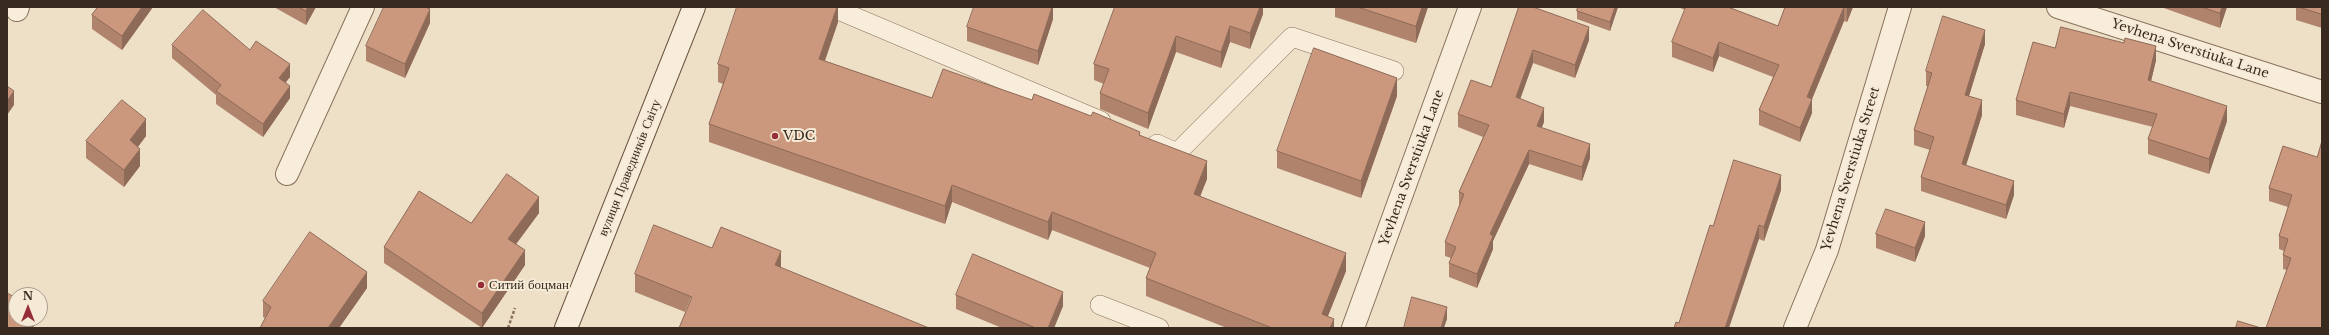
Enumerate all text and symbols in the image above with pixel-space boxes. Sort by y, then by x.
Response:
street label: Yevhena Sverstiuka Lane [2109,16,2271,82]
street label: Yevhena Sverstiuka Street [1819,85,1883,253]
street label: Yevhena Sverstiuka Lane [1376,88,1448,248]
street label: вулиця Праведників Світу [595,97,665,239]
place label: VDC [783,128,815,144]
marker: VDC [770,131,780,141]
place label: Ситий боцман [489,277,569,293]
marker: Ситий боцман [476,280,486,290]
north arrow [8,287,48,327]
text: N [23,289,33,303]

